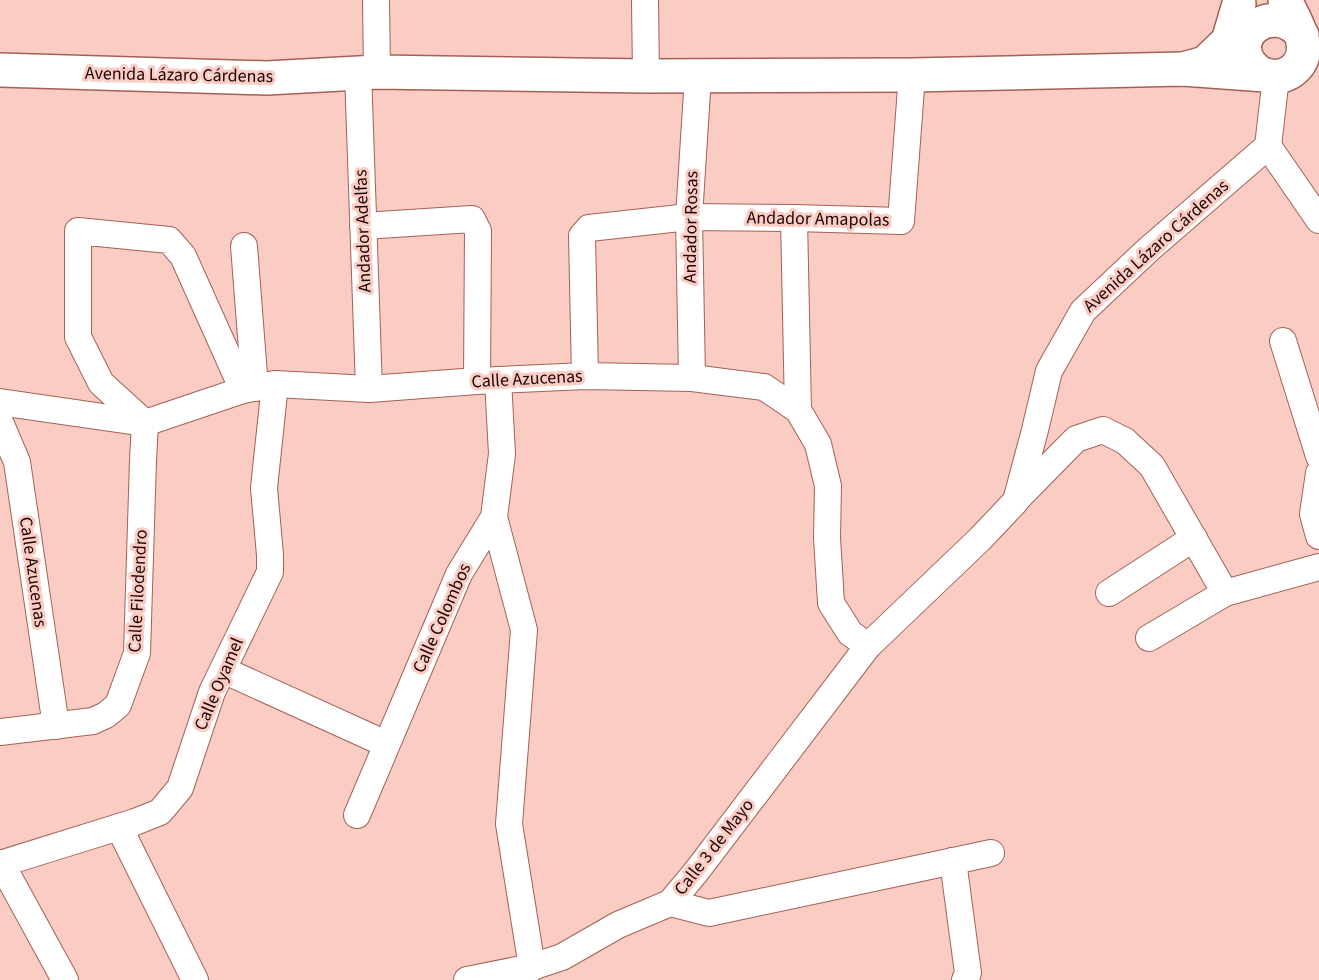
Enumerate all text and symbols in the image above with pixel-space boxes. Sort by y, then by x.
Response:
street label: Avenida Lázaro Cárdenas [85,61,273,89]
street label: Andador Adelfas [348,169,378,293]
street label: Andador Rosas [678,171,704,283]
street label: Avenida Lázaro Cárdenas [1078,174,1234,318]
street label: Andador Amapolas [746,205,890,233]
street label: Calle Azucenas [471,364,583,394]
street label: Calle Azucenas [13,515,53,629]
street label: Calle Filodendro [122,529,154,653]
street label: Calle Colombos [407,559,477,677]
street label: Calle Oyamel [188,634,250,734]
street label: Calle 3 de Mayo [668,793,760,901]

